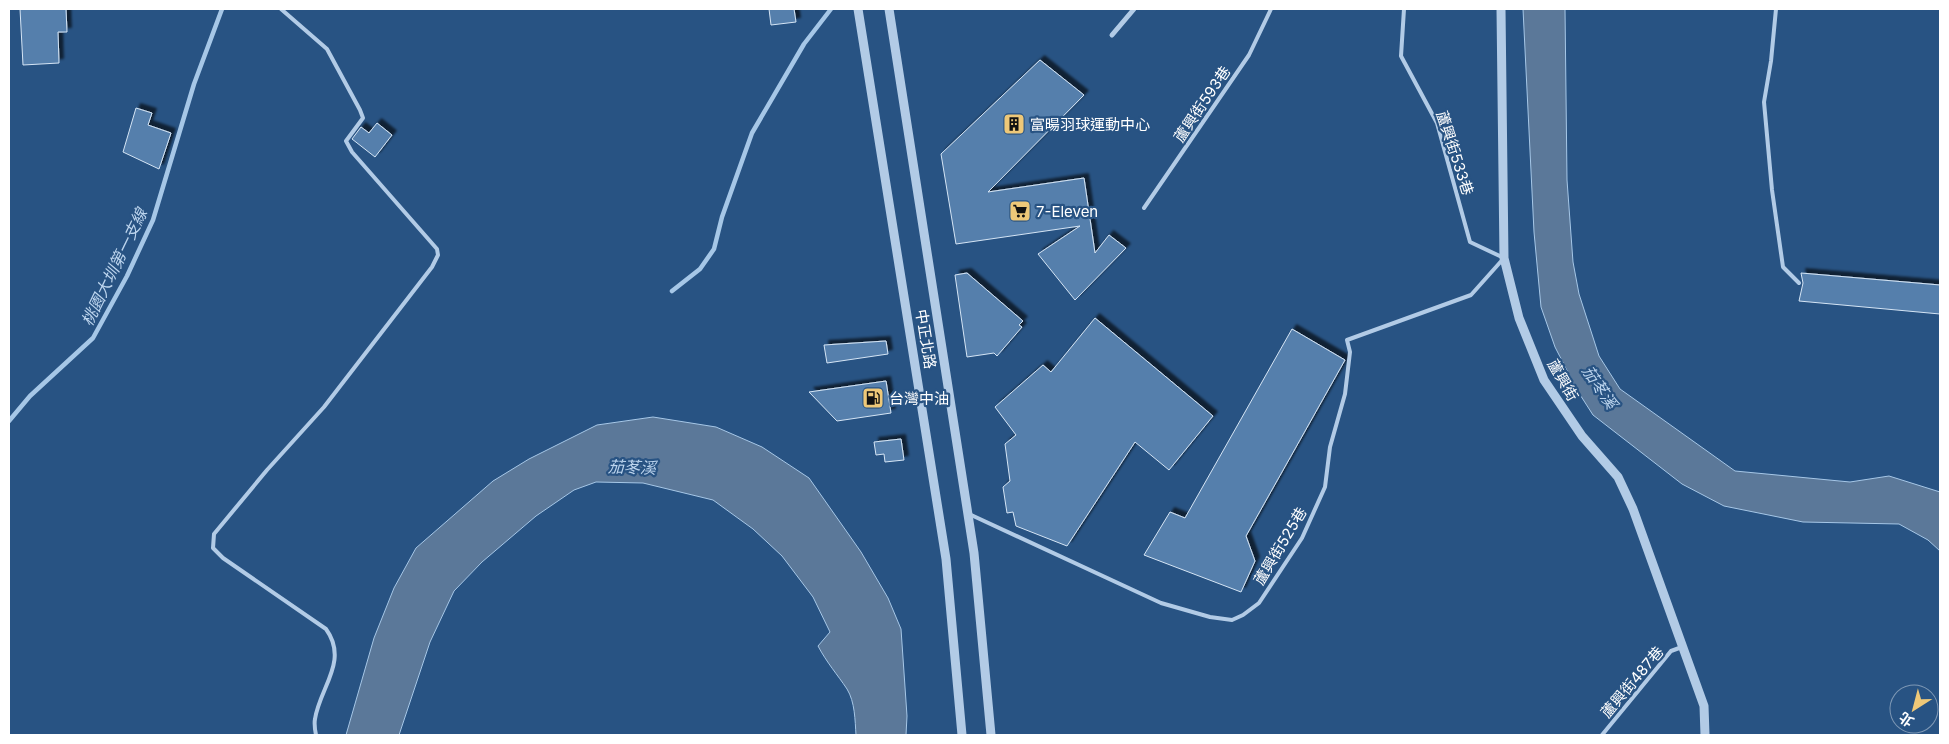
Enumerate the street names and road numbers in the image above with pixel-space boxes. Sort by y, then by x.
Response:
street label: 蘆興街593巷 [1170,62,1234,146]
street label: 蘆興街533巷 [1432,108,1478,198]
street label: 中正北路 [912,308,940,370]
street label: 蘆興街 [1544,356,1582,404]
street label: 蘆興街525巷 [1249,504,1311,588]
street label: 蘆興街487巷 [1597,642,1667,722]

